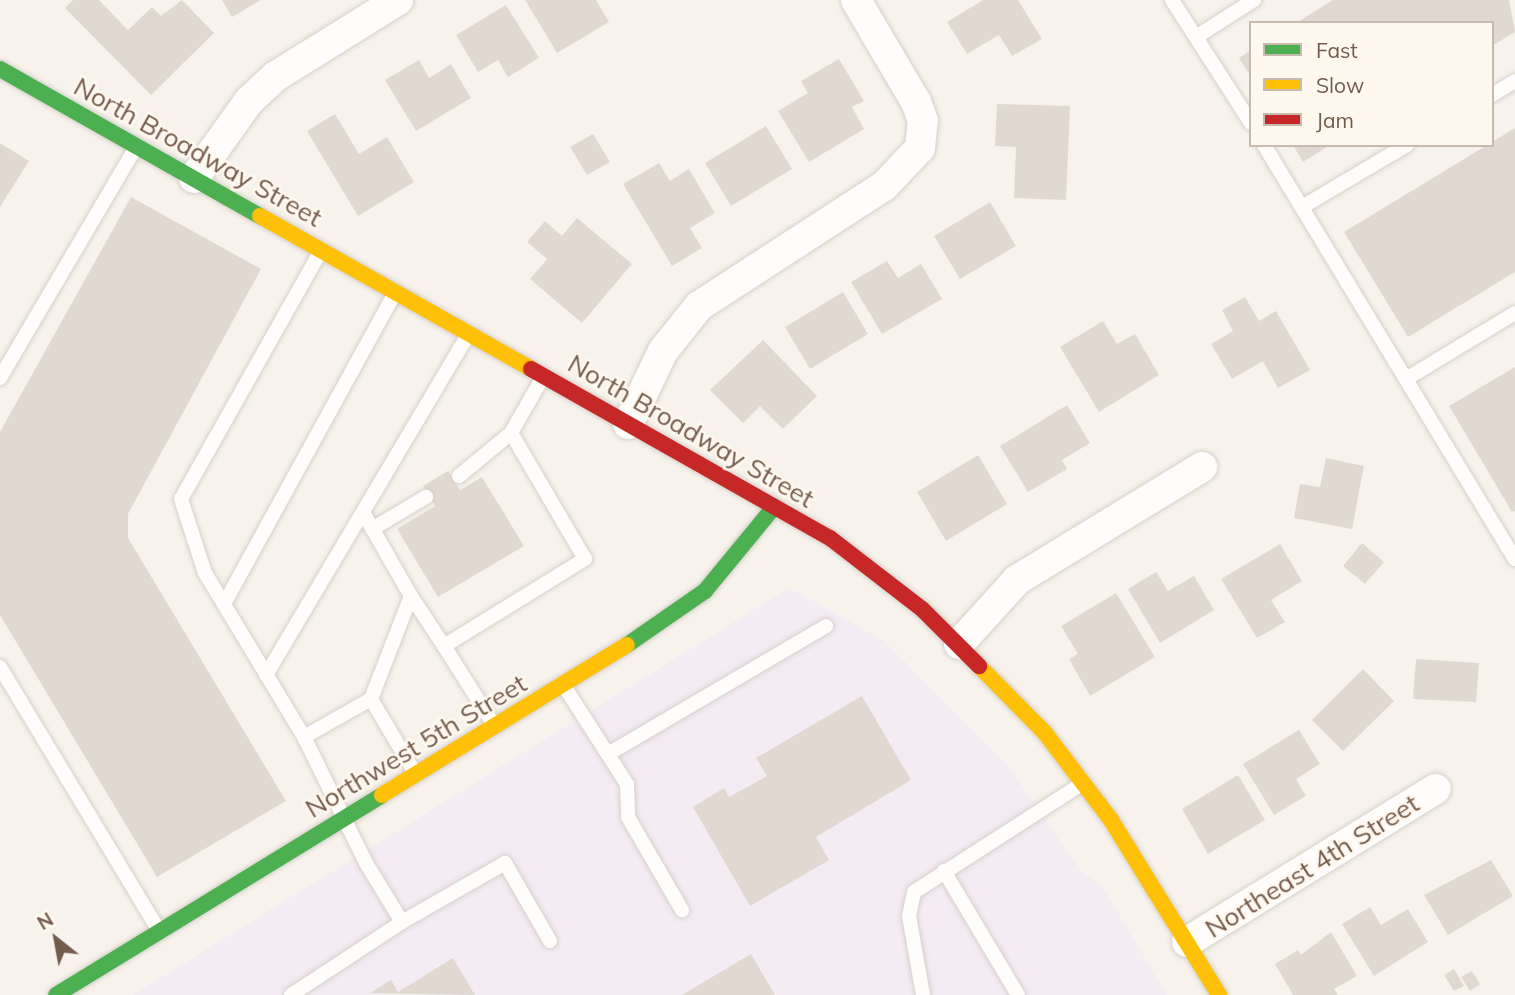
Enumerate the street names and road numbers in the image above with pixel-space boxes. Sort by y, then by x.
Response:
street label: North Broadway Street [69,71,327,233]
street label: North Broadway Street [562,348,820,514]
street label: Northwest 5th Street [300,668,532,824]
street label: Northeast 4th Street [1200,788,1424,944]

